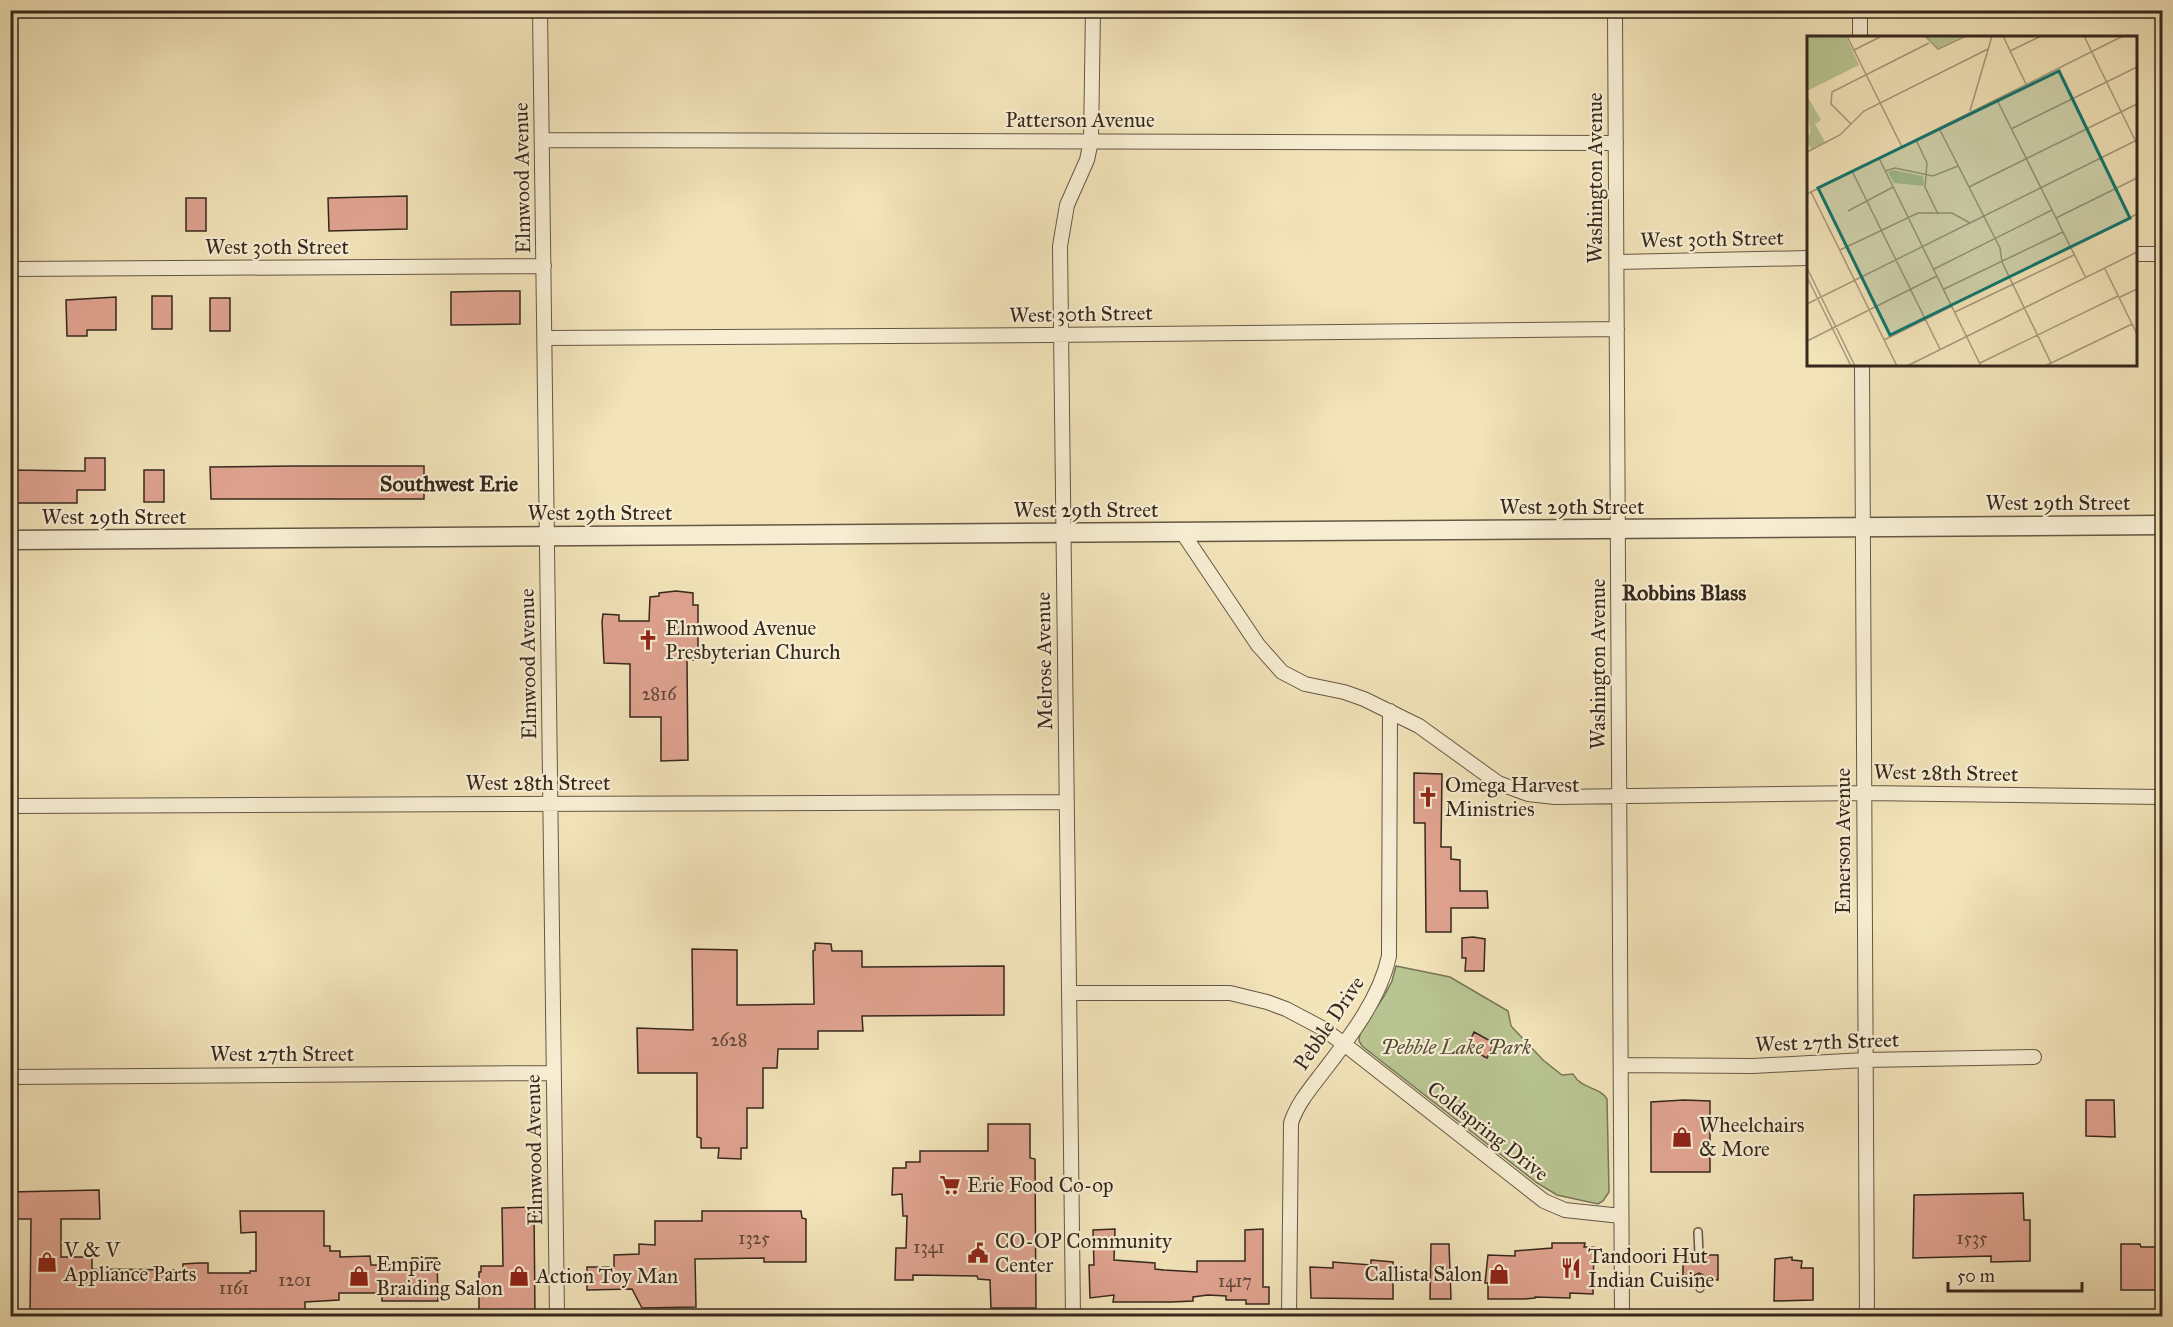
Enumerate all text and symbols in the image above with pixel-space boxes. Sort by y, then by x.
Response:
inset map [1807,36,2137,366]
street label: Washington Avenue [1582,92,1608,264]
street label: Elmwood Avenue [508,102,536,254]
street label: Patterson Avenue [1005,107,1155,133]
street label: West 30th Street [1640,225,1785,253]
street label: West 30th Street [205,234,349,260]
street label: West 30th Street [1009,300,1154,328]
district label: Southwest Erie [380,470,518,497]
street label: West 29th Street [1986,490,2131,516]
street label: West 29th Street [1500,494,1645,520]
street label: West 29th Street [1014,497,1159,523]
street label: West 29th Street [528,500,673,526]
street label: West 29th Street [42,504,187,530]
street label: Washington Avenue [1585,578,1611,750]
district label: Robbins Blass [1622,579,1746,606]
street label: Elmwood Avenue [514,588,542,740]
street label: Melrose Avenue [1030,591,1058,730]
place label: Elmwood Avenue Presbyterian Church [665,615,841,665]
church icon: Elmwood Avenue Presbyterian Church [636,628,660,652]
house number: 2816 [642,683,677,705]
street label: West 28th Street [1873,759,2019,787]
street label: Emerson Avenue [1830,767,1856,914]
street label: West 28th Street [466,770,611,796]
place label: Omega Harvest Ministries [1445,772,1580,822]
church icon: Omega Harvest Ministries [1416,785,1440,809]
street label: Pebble Drive [1288,971,1370,1075]
street label: West 27th Street [1754,1026,1900,1058]
house number: 2628 [711,1029,747,1051]
park label: Pebble Lake Park [1381,1034,1532,1060]
street label: West 27th Street [210,1041,355,1067]
street label: Elmwood Avenue [520,1074,548,1226]
street label: Coldspring Drive [1422,1075,1554,1187]
place label: Wheelchairs & More [1699,1112,1805,1162]
shop icon: Wheelchairs & More [1670,1125,1694,1149]
place label: Erie Food Co-op [967,1172,1114,1198]
supermarket icon: Erie Food Co-op [938,1173,962,1197]
house number: 1325 [738,1227,770,1249]
house number: 1535 [1957,1227,1988,1249]
place label: CO-OP Community Center [995,1228,1173,1278]
house number: 1341 [913,1236,945,1258]
place label: V & V Appliance Parts [63,1237,196,1287]
public building icon: CO-OP Community Center [966,1241,990,1265]
place label: Tandoori Hut Indian Cuisine [1588,1243,1714,1293]
shop icon: V & V Appliance Parts [35,1250,59,1274]
place label: Empire Braiding Salon [376,1251,503,1301]
scale bar [1948,1255,2082,1293]
restaurant icon: Tandoori Hut Indian Cuisine [1559,1256,1583,1280]
place label: Callista Salon [1365,1261,1482,1287]
shop icon: Callista Salon [1487,1262,1511,1286]
place label: Action Toy Man [535,1263,678,1289]
shop icon: Empire Braiding Salon [347,1264,371,1288]
shop icon: Action Toy Man [507,1264,531,1288]
text: 50 m [1957,1265,1995,1287]
house number: 1201 [278,1269,312,1291]
house number: 1417 [1218,1270,1252,1292]
house number: 1161 [219,1277,249,1299]

